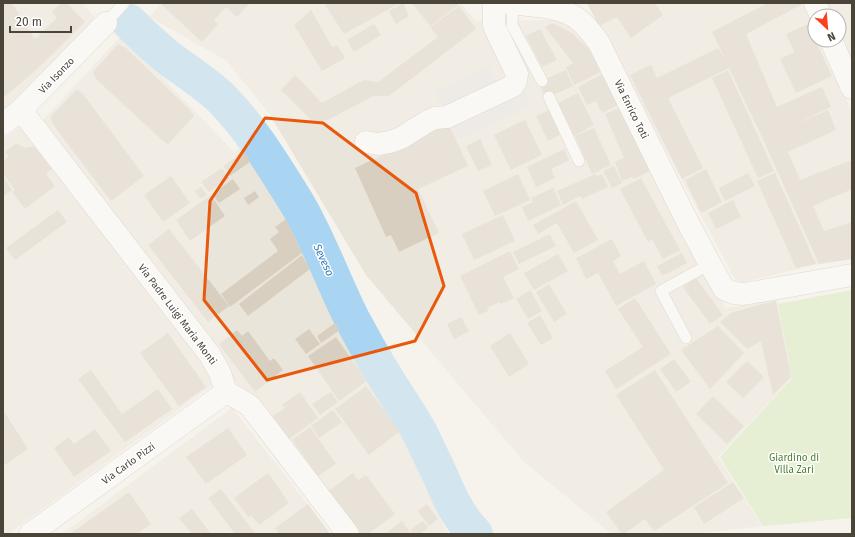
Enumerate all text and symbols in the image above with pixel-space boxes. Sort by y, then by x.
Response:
scale bar [10,8,71,34]
north arrow [807,8,847,48]
text: 20 m [16,15,42,29]
text: N [825,29,837,44]
street label: Via Isonzo [36,55,77,96]
street label: Via Enrico Toti [612,78,651,141]
water label: Seveso [310,241,337,278]
street label: Via Padre Luigi Maria Monti [135,262,219,367]
street label: Via Carlo Pizzi [100,440,158,487]
park label: Giardino di Villa Zari [769,452,819,476]

